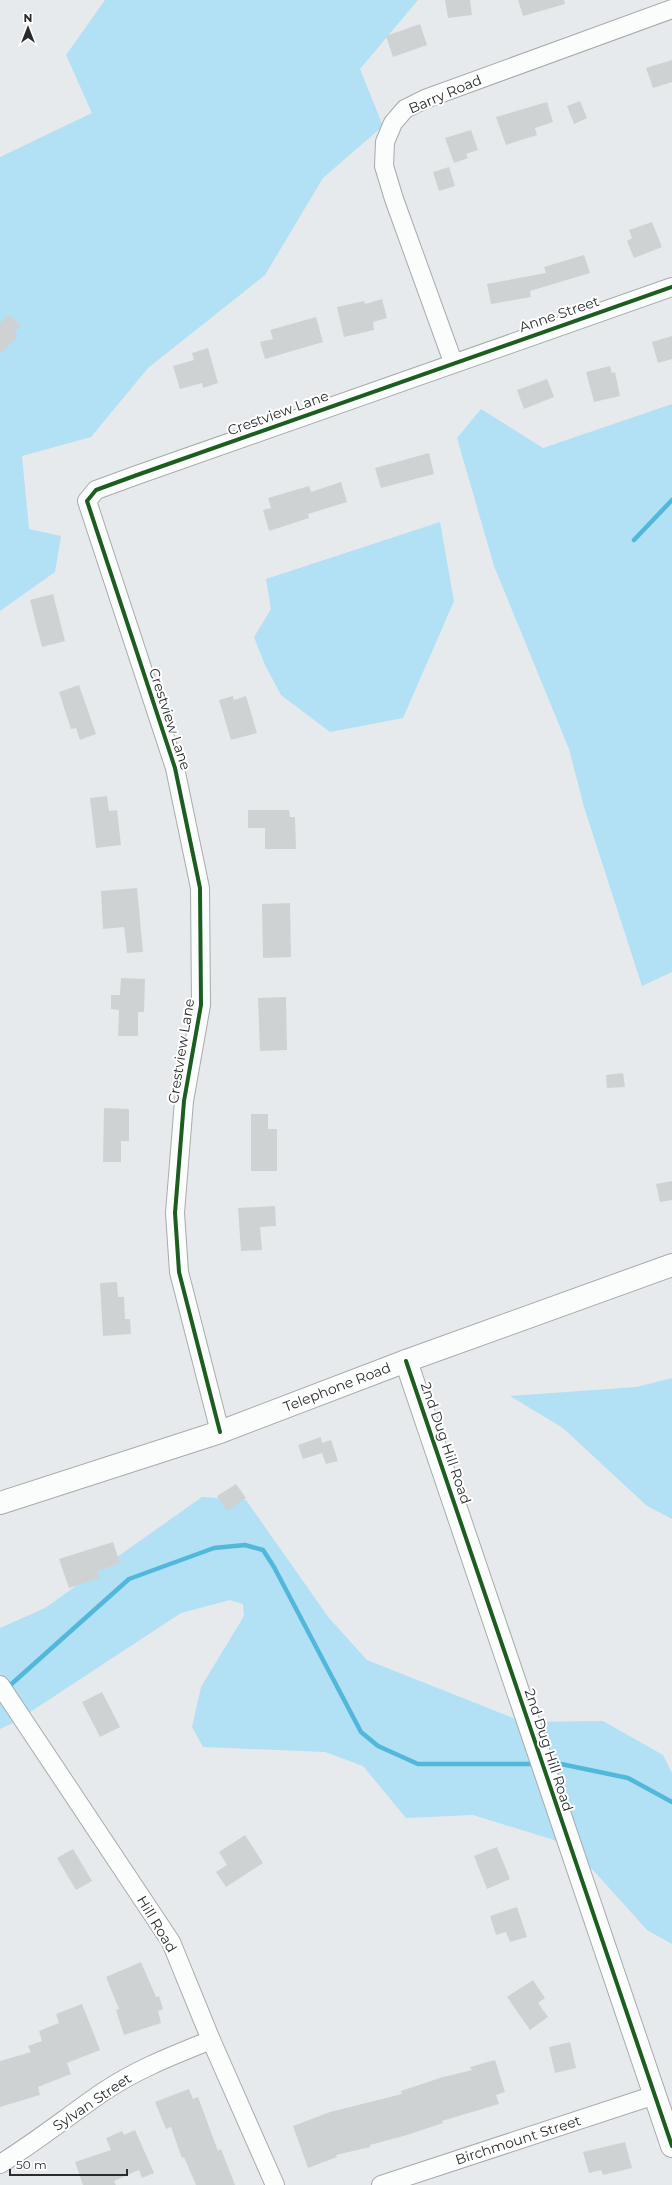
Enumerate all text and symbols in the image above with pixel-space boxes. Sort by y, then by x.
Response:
north arrow [8,8,48,48]
text: N [24,11,32,25]
street label: Barry Road [406,71,484,117]
street label: Anne Street [517,292,602,336]
street label: Crestview Lane [225,386,331,440]
street label: Crestview Lane [145,666,195,772]
street label: Crestview Lane [164,997,198,1105]
street label: Telephone Road [281,1358,393,1416]
street label: 2nd Dug Hill Road [417,1380,475,1506]
street label: 2nd Dug Hill Road [521,1686,577,1814]
street label: Hill Road [133,1892,181,1956]
street label: Sylvan Street [49,2069,135,2135]
street label: Birchmount Street [453,2111,583,2169]
scale bar [10,2151,127,2177]
text: 50 m [16,2157,47,2172]

